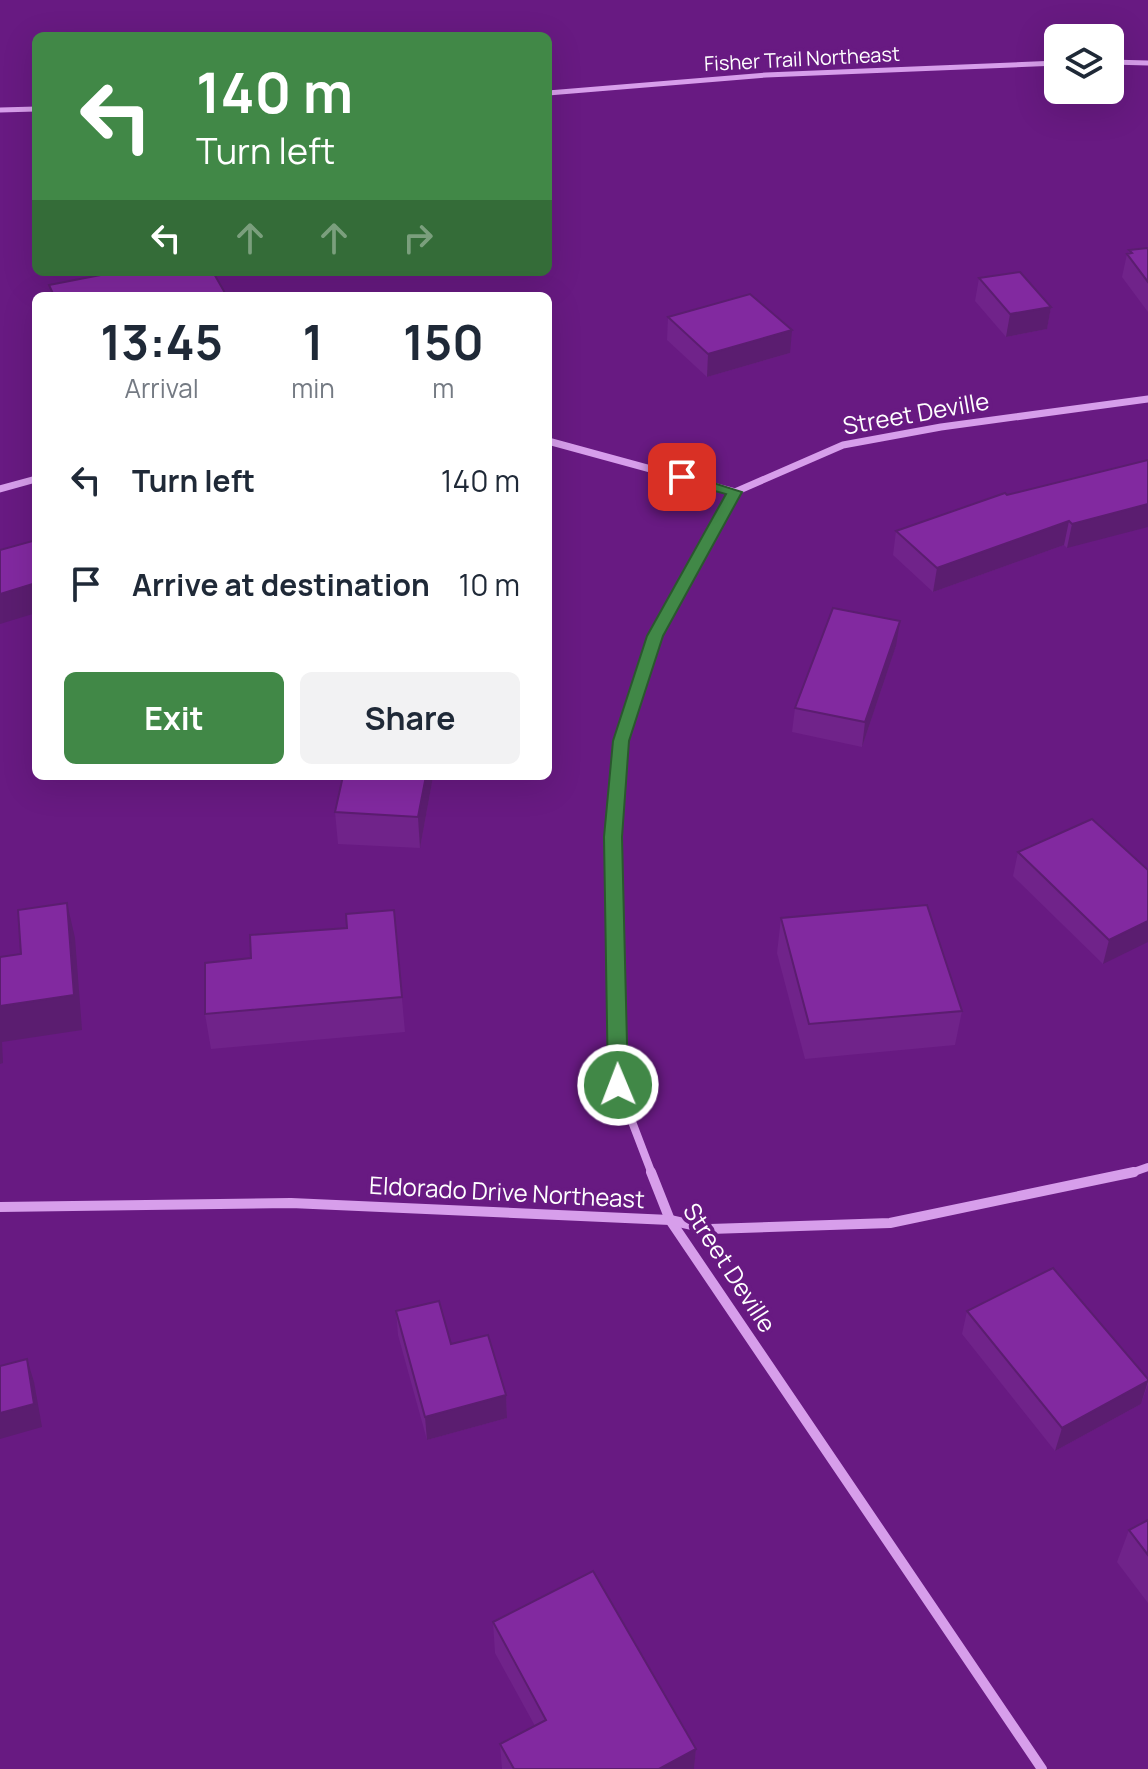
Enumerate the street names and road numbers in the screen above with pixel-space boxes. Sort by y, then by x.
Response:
street label: Fisher Trail Northeast [703,40,901,77]
street label: Street Deville [840,383,991,442]
street label: Eldorado Drive Northeast [368,1168,646,1215]
street label: Street Deville [676,1196,784,1338]

